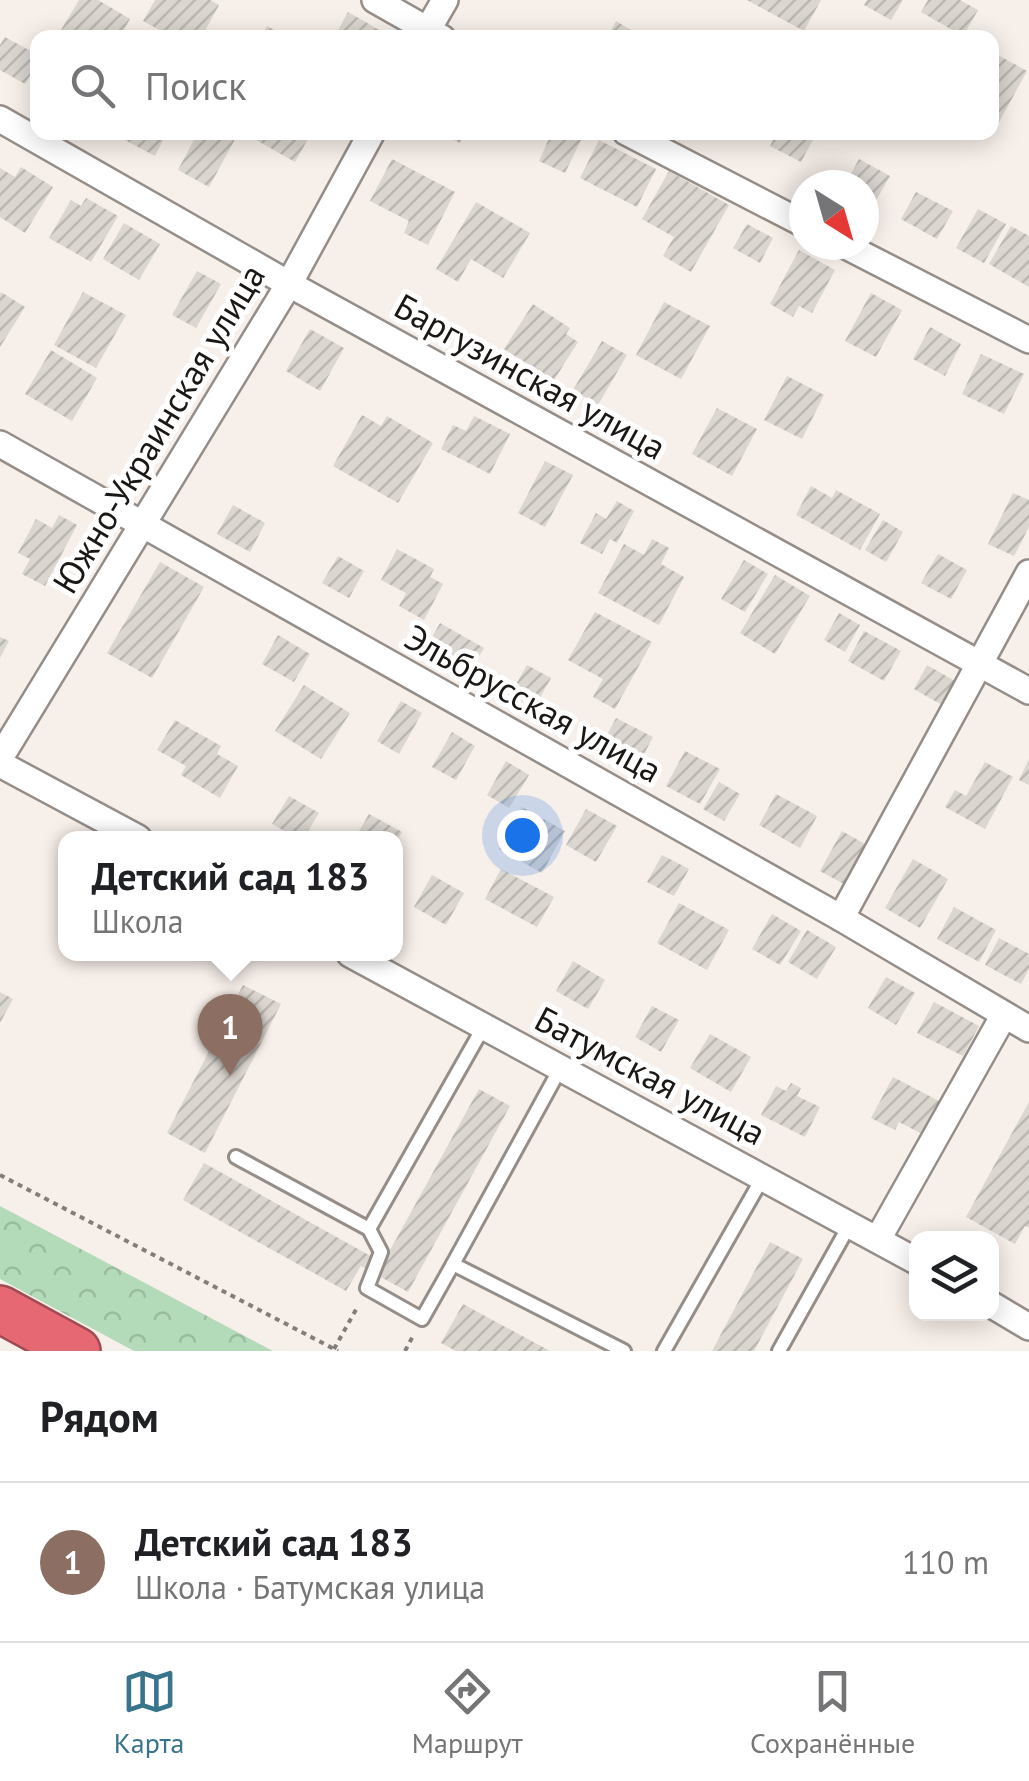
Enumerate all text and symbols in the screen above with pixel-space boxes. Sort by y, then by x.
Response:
search box [30,30,999,140]
icon: search [65,58,120,113]
text: Поиск [145,61,246,110]
north arrow [789,170,879,260]
street label: Южно-Украинская улица [42,256,275,601]
street label: Баргузинская улица [387,283,674,470]
street label: Эльбрусская улица [397,614,670,793]
your location [497,810,548,861]
popup [58,831,403,961]
text: Детский сад 183 [92,851,369,900]
text: Школа [92,900,184,942]
pin: 1 [198,994,262,1076]
street label: Батумская улица [527,995,774,1155]
map controls [909,1231,999,1321]
button: layers [909,1231,999,1321]
text: Рядом [40,1389,159,1444]
text: Детский сад 183 [135,1517,413,1566]
text: 1 [63,1541,82,1583]
text: 110 m [902,1541,989,1583]
text: Школа · Батумская улица [135,1566,485,1608]
tab: Карта [114,1664,184,1761]
tab: Маршрут [412,1664,523,1761]
tab: Сохранённые [750,1664,915,1761]

